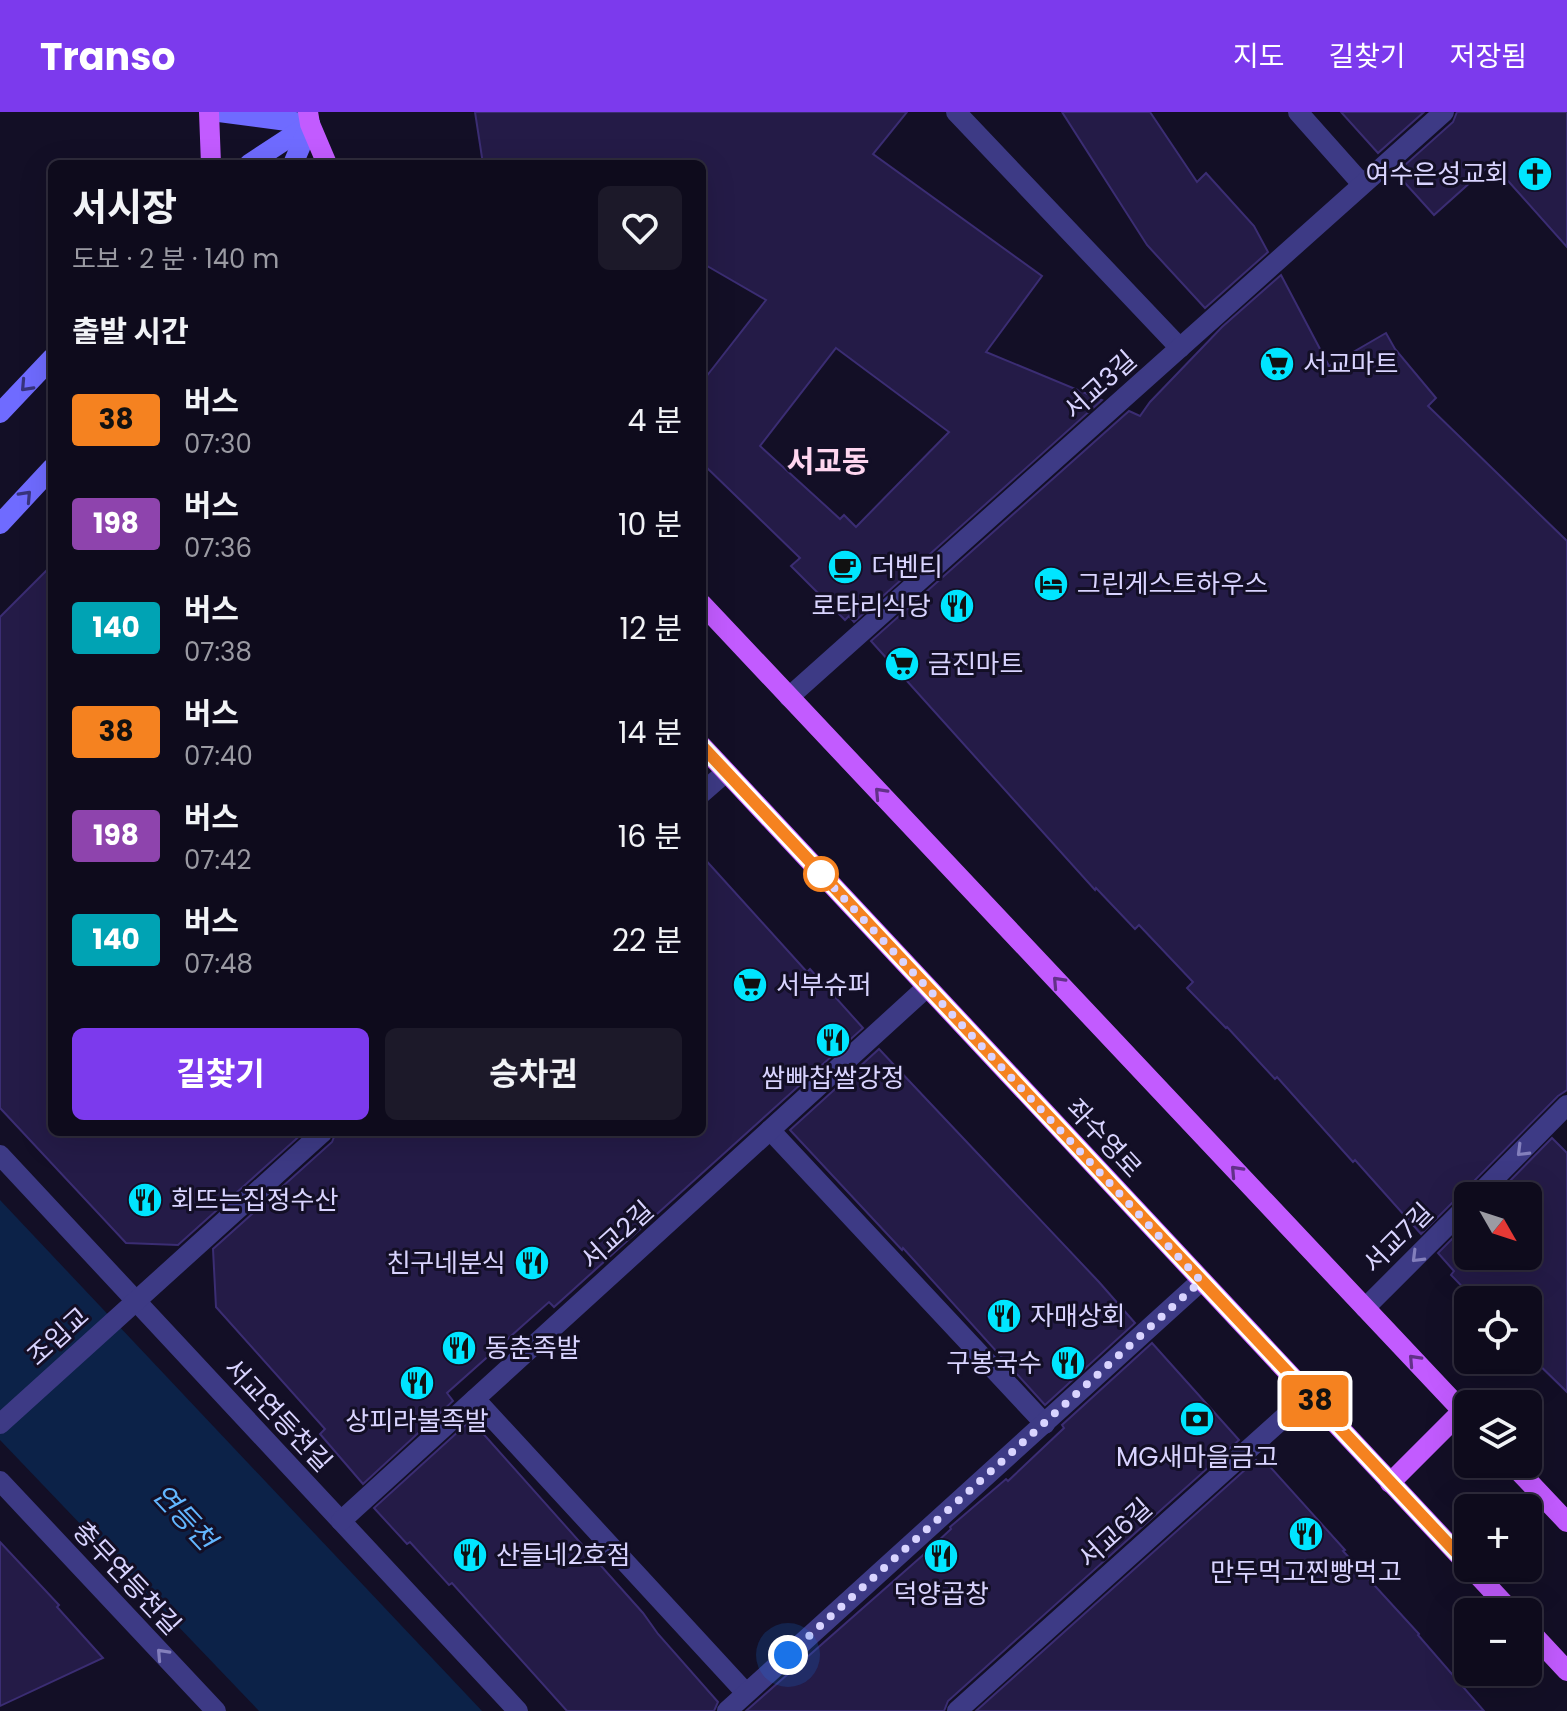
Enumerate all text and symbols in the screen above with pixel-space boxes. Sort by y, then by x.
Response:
text: Transo [40,30,176,83]
text: 지도 [1233,37,1284,76]
text: 길찾기 [1328,37,1406,76]
text: 저장됨 [1450,37,1527,76]
church icon: 여수은성교회 [1516,155,1554,193]
place label: 여수은성교회 [1365,156,1509,192]
text: 서시장 [72,181,177,234]
button: heart [598,186,682,270]
text: 도보 · 2 분 · 140 m [72,241,279,277]
text: 출발 시간 [72,310,189,353]
street label: 서교3길 [1056,342,1144,428]
supermarket icon: 서교마트 [1258,345,1296,383]
place label: 서교마트 [1303,346,1399,382]
one-way arrow [21,376,35,391]
text: 버스 [184,380,239,423]
text: 4 분 [628,399,682,442]
text: 38 [98,400,134,439]
text: 07:30 [184,426,252,462]
district label: 서교동 [787,440,869,483]
text: 버스 [184,484,239,527]
one-way arrow [17,491,31,505]
text: 10 분 [618,503,682,546]
text: 198 [93,504,139,543]
text: 07:36 [184,530,252,566]
cafe icon: 더벤티 [826,548,864,586]
place label: 더벤티 [871,549,943,585]
hotel icon: 그린게스트하우스 [1032,565,1070,603]
place label: 그린게스트하우스 [1077,566,1268,602]
restaurant icon: 로타리식당 [938,587,976,625]
text: 버스 [184,588,239,631]
place label: 로타리식당 [811,588,931,624]
text: 12 분 [620,607,682,650]
text: 140 [92,608,140,647]
text: 07:38 [184,634,252,670]
supermarket icon: 금진마트 [883,645,921,683]
place label: 금진마트 [928,646,1024,682]
text: 버스 [184,692,239,735]
text: 14 분 [618,711,682,754]
text: 38 [98,712,134,751]
text: 07:40 [184,738,253,774]
one-way arrow [875,787,889,802]
text: 버스 [184,796,239,839]
text: 16 분 [618,815,682,858]
text: 198 [93,816,139,855]
text: 07:42 [184,842,251,878]
unlabelled marker [804,857,838,891]
text: 버스 [184,900,239,943]
text: 22 분 [612,919,682,962]
text: 140 [92,920,140,959]
text: 07:48 [184,946,253,982]
supermarket icon: 서부슈퍼 [731,966,769,1004]
place label: 서부슈퍼 [776,967,872,1003]
one-way arrow [1052,977,1067,991]
restaurant icon: 쌈빠찹쌀강정 [814,1021,852,1059]
button: 길찾기 [72,1028,369,1120]
button: 승차권 [385,1028,682,1120]
place label: 쌈빠찹쌀강정 [761,1060,905,1096]
street label: 좌수영로 [1058,1091,1150,1185]
one-way arrow [1517,1142,1531,1156]
one-way arrow [1231,1166,1245,1180]
restaurant icon: 회뜨는집정수산 [126,1181,164,1219]
place label: 회뜨는집정수산 [171,1182,339,1218]
north arrow [1454,1182,1542,1270]
map controls [1454,1182,1542,1686]
street label: 서교2길 [573,1193,661,1277]
street label: 서교7길 [1355,1195,1441,1281]
restaurant icon: 친구네분식 [513,1244,551,1282]
place label: 친구네분식 [386,1245,506,1281]
one-way arrow [1411,1248,1426,1262]
button: locate [1454,1286,1542,1374]
restaurant icon: 자매상회 [985,1297,1023,1335]
place label: 자매상회 [1030,1298,1126,1334]
street label: 조입교 [19,1299,97,1373]
restaurant icon: 동춘족발 [440,1329,478,1367]
place label: 동춘족발 [485,1330,581,1366]
restaurant icon: 구봉국수 [1049,1344,1087,1382]
place label: 구봉국수 [946,1345,1042,1381]
street label: 서교연등천길 [216,1350,340,1480]
one-way arrow [1410,1355,1424,1370]
restaurant icon: 상피라불족발 [398,1364,436,1402]
line badge: 38 [1279,1375,1351,1427]
text: 38 [1297,1381,1333,1420]
button: layers [1454,1390,1542,1478]
bank icon: MG새마을금고 [1178,1400,1216,1438]
place label: 상피라불족발 [345,1403,489,1439]
place label: MG새마을금고 [1116,1439,1278,1475]
water label: 연등천 [143,1475,227,1561]
street label: 서교6길 [1070,1490,1160,1576]
button: + [1454,1494,1542,1582]
street label: 충무연등천길 [65,1513,189,1643]
restaurant icon: 만두먹고찐빵먹고 [1287,1515,1325,1553]
restaurant icon: 산들네2호점 [451,1536,489,1574]
place label: 산들네2호점 [496,1537,631,1573]
restaurant icon: 덕양곱창 [922,1537,960,1575]
place label: 만두먹고찐빵먹고 [1210,1554,1402,1590]
place label: 덕양곱창 [893,1576,989,1612]
button: − [1454,1598,1542,1686]
your location [768,1635,808,1675]
one-way arrow [157,1649,172,1663]

